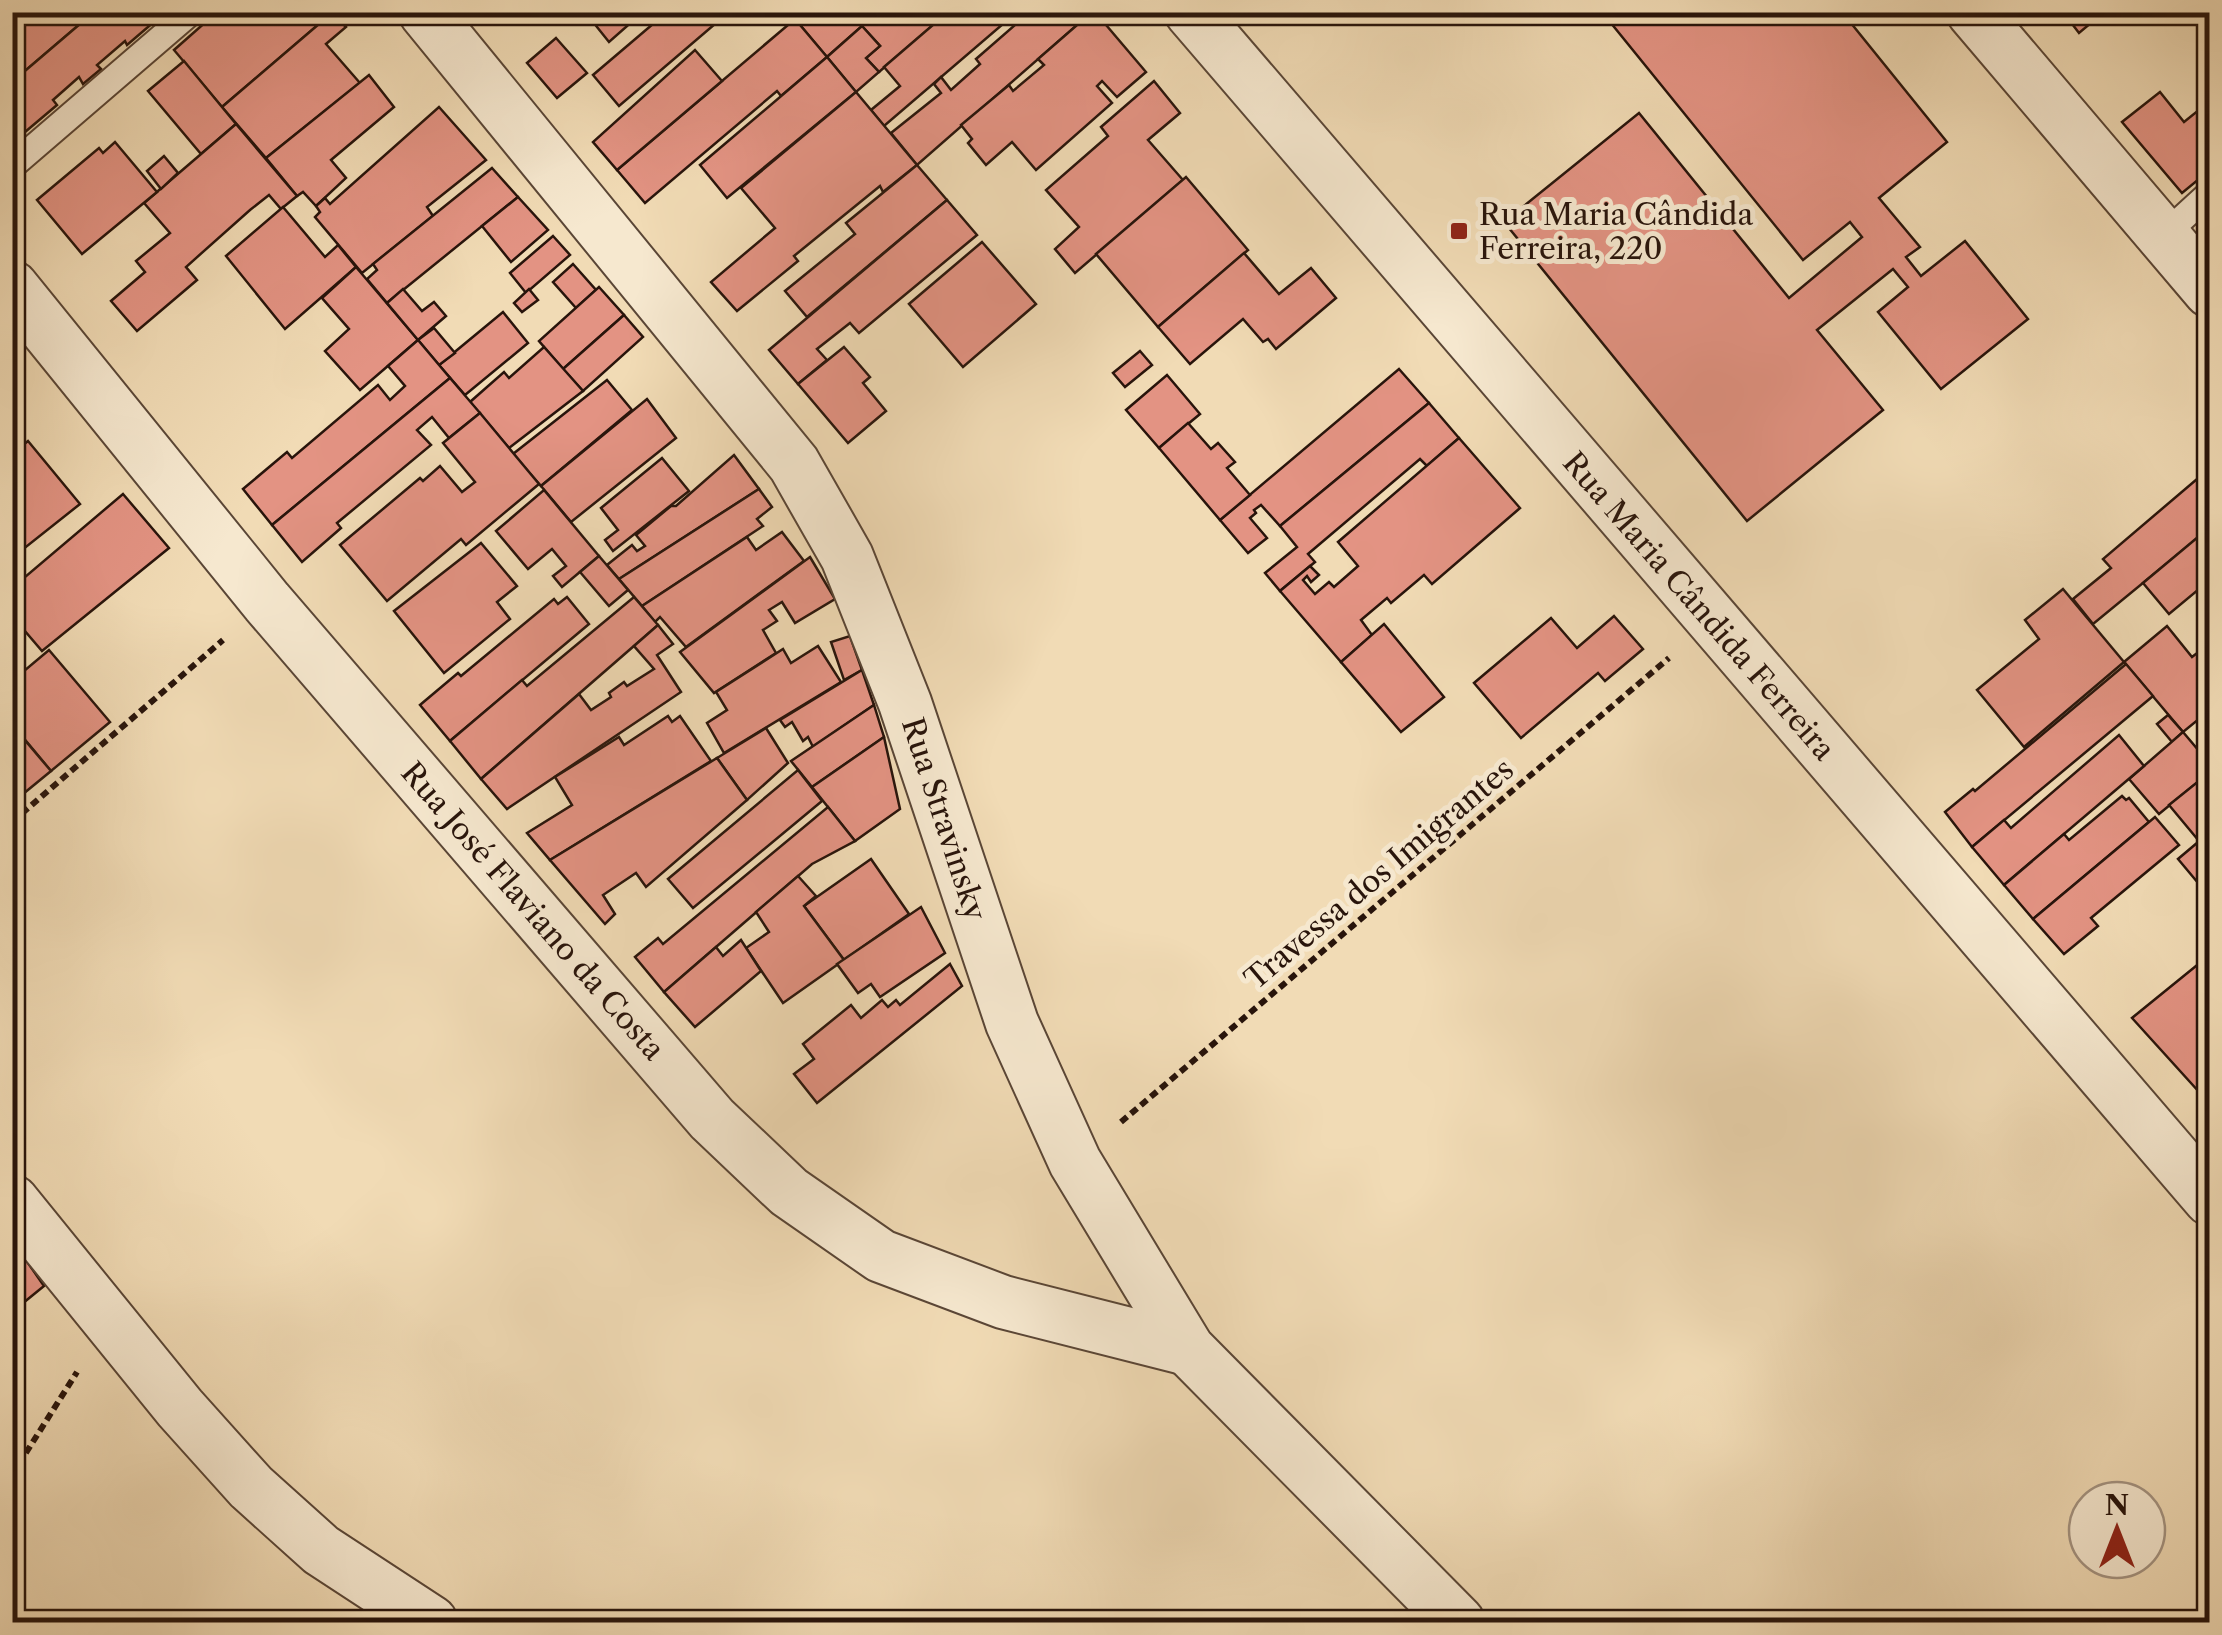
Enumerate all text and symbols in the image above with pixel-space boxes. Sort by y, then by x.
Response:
place label: Rua Maria Cândida Ferreira, 220 [1479,196,1753,267]
marker: Rua Maria Cândida Ferreira, 220 [1448,220,1470,242]
street label: Rua Maria Cândida Ferreira [1555,444,1843,768]
street label: Rua Stravinsky [894,713,994,925]
street label: Travessa dos Imigrantes [1237,751,1521,997]
street label: Rua José Flaviano da Costa [394,754,673,1068]
north arrow [2067,1480,2167,1580]
text: N [2105,1488,2129,1522]

